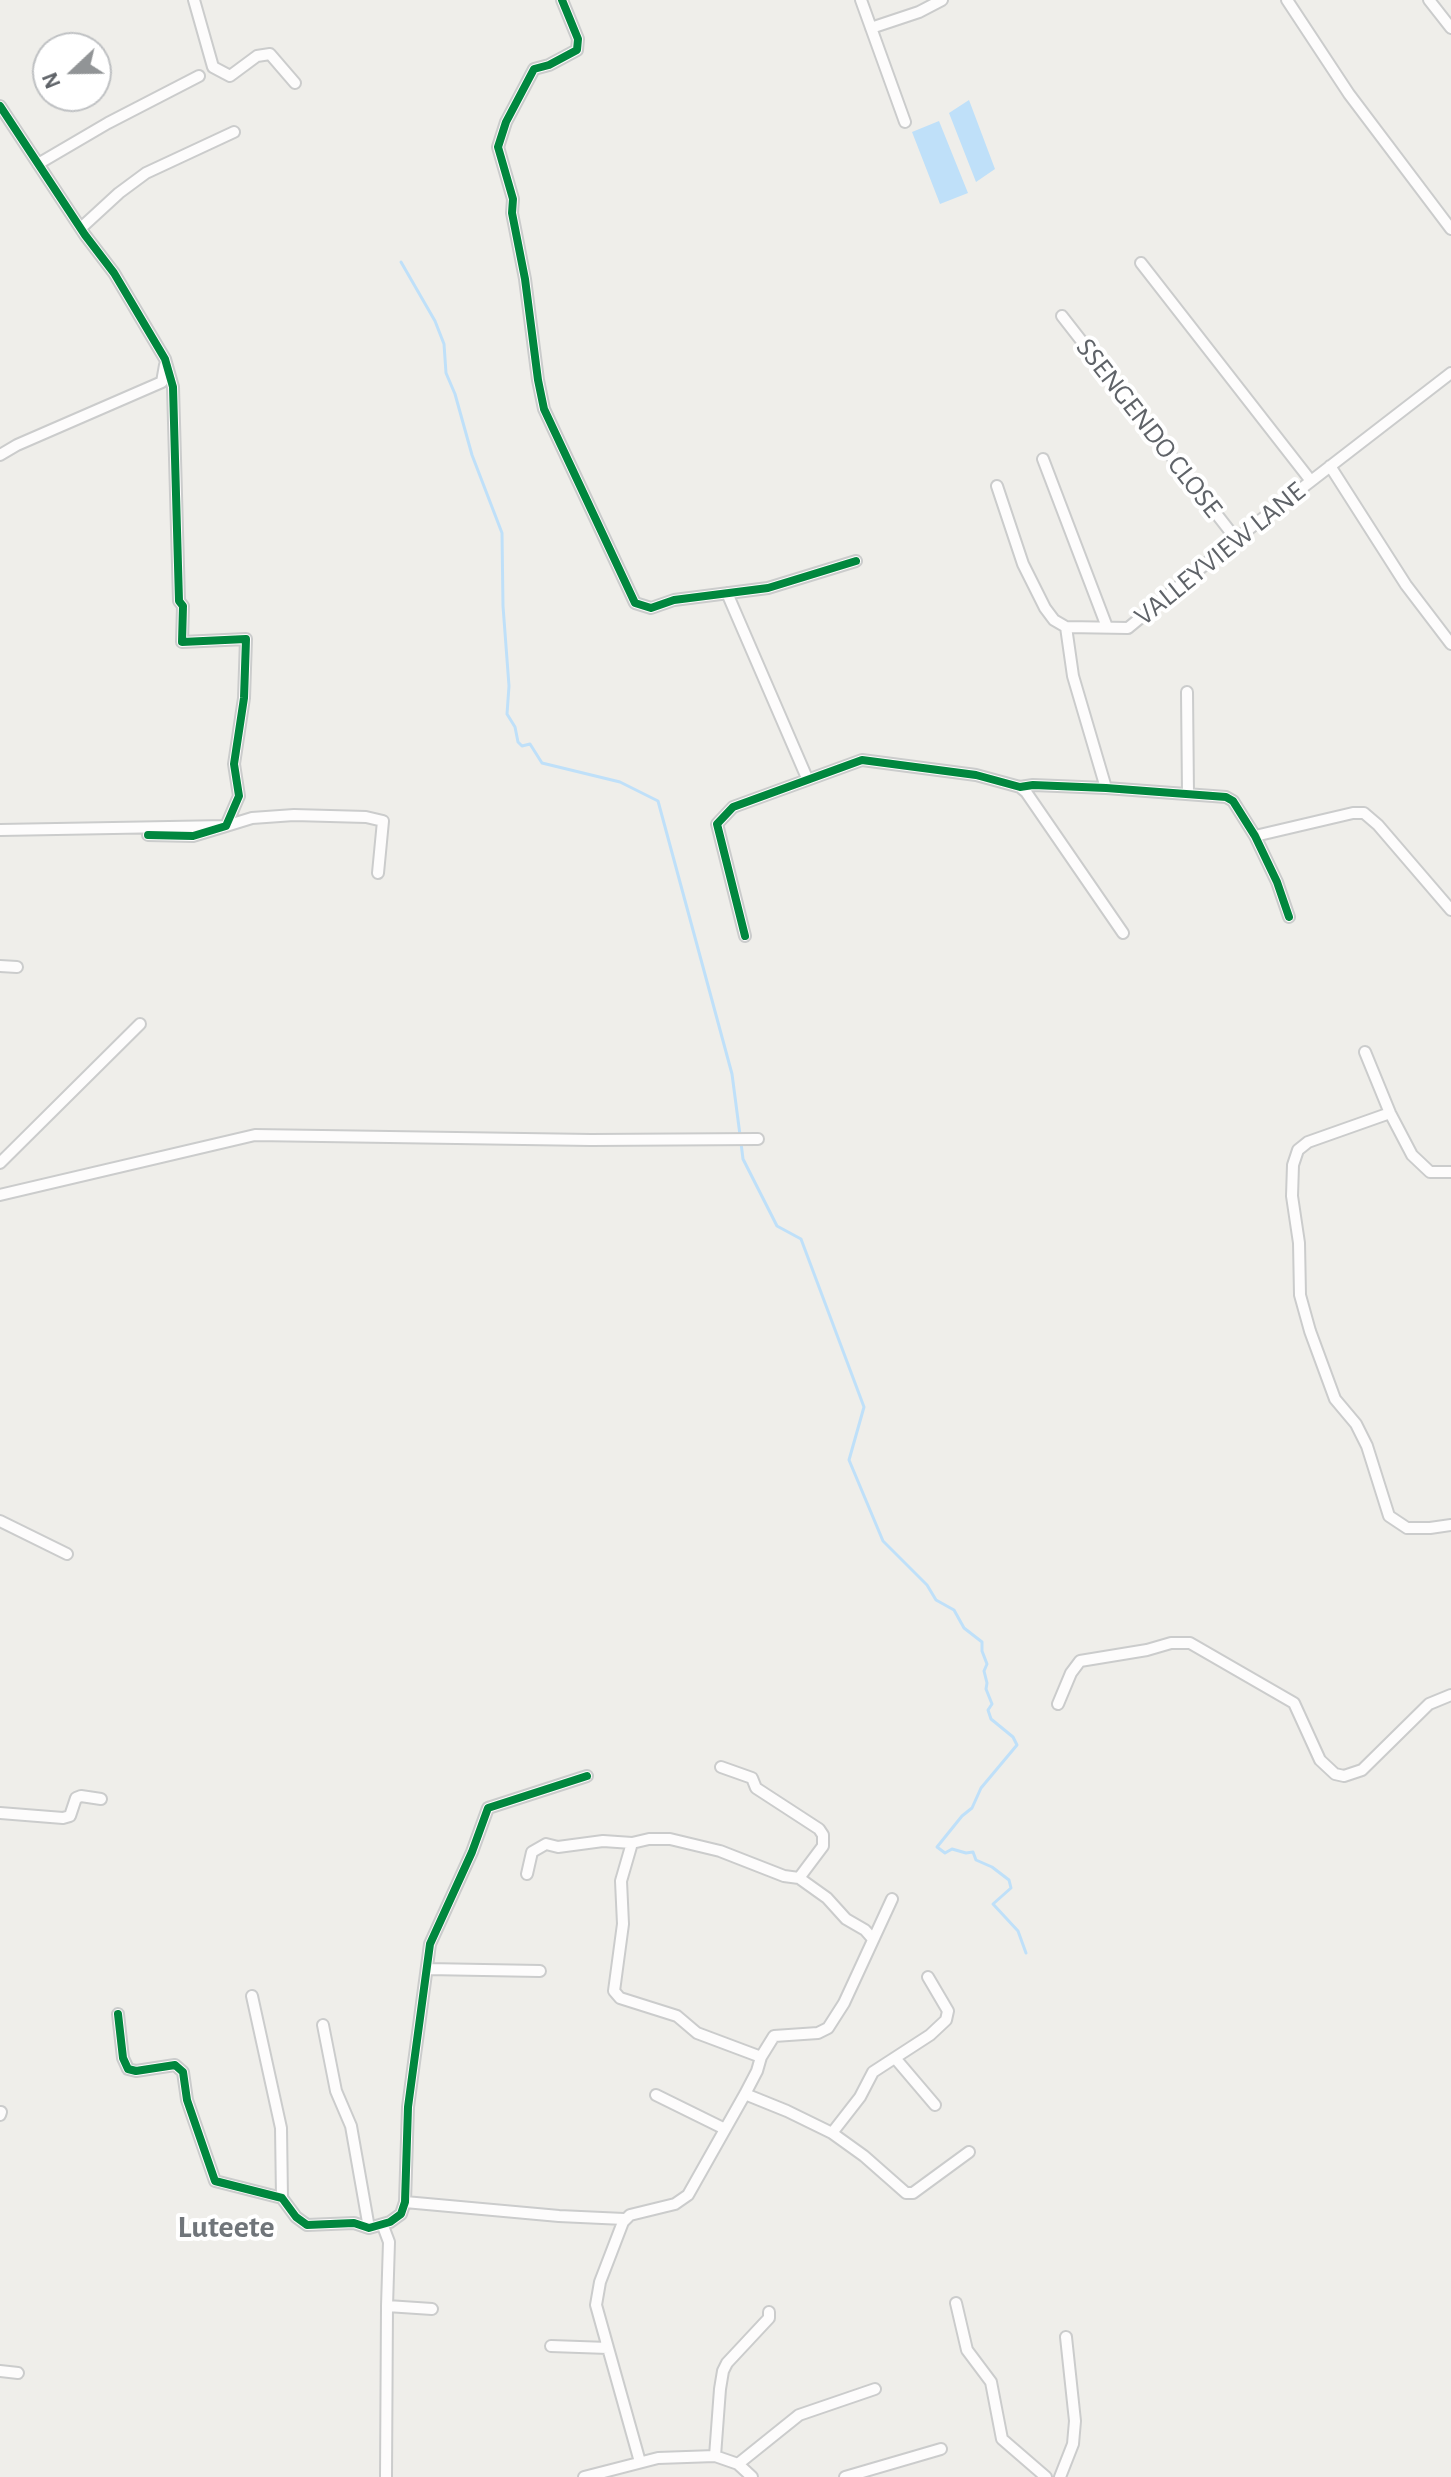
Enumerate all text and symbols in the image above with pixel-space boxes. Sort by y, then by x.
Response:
north arrow [32,32,112,112]
text: N [39,69,65,91]
street label: SSENGENDO CLOSE [1069,332,1229,524]
street label: VALLEYVIEW LANE [1128,475,1312,633]
district label: Luteete [177,2208,275,2246]

